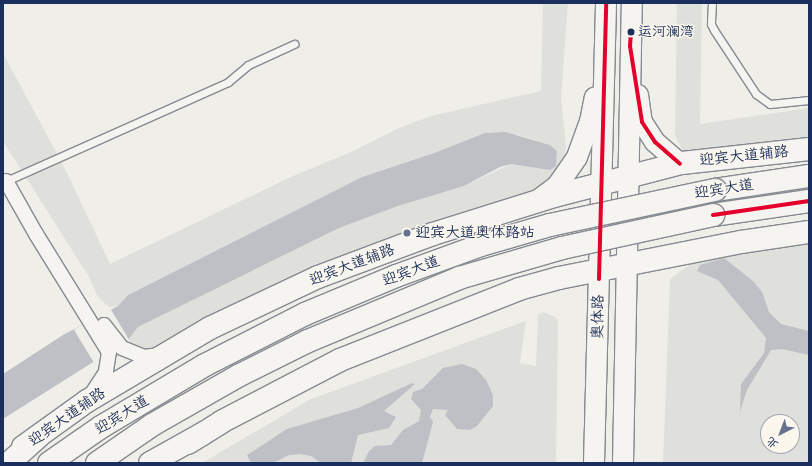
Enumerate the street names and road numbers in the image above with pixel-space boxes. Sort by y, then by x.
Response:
street label: 迎宾大道辅路 [698,142,790,170]
street label: 迎宾大道 [693,175,755,203]
street label: 迎宾大道辅路 [307,240,397,290]
street label: 迎宾大道 [380,252,442,290]
street label: 奥体路 [589,294,607,340]
street label: 迎宾大道辅路 [25,384,109,450]
street label: 迎宾大道 [92,391,152,439]

